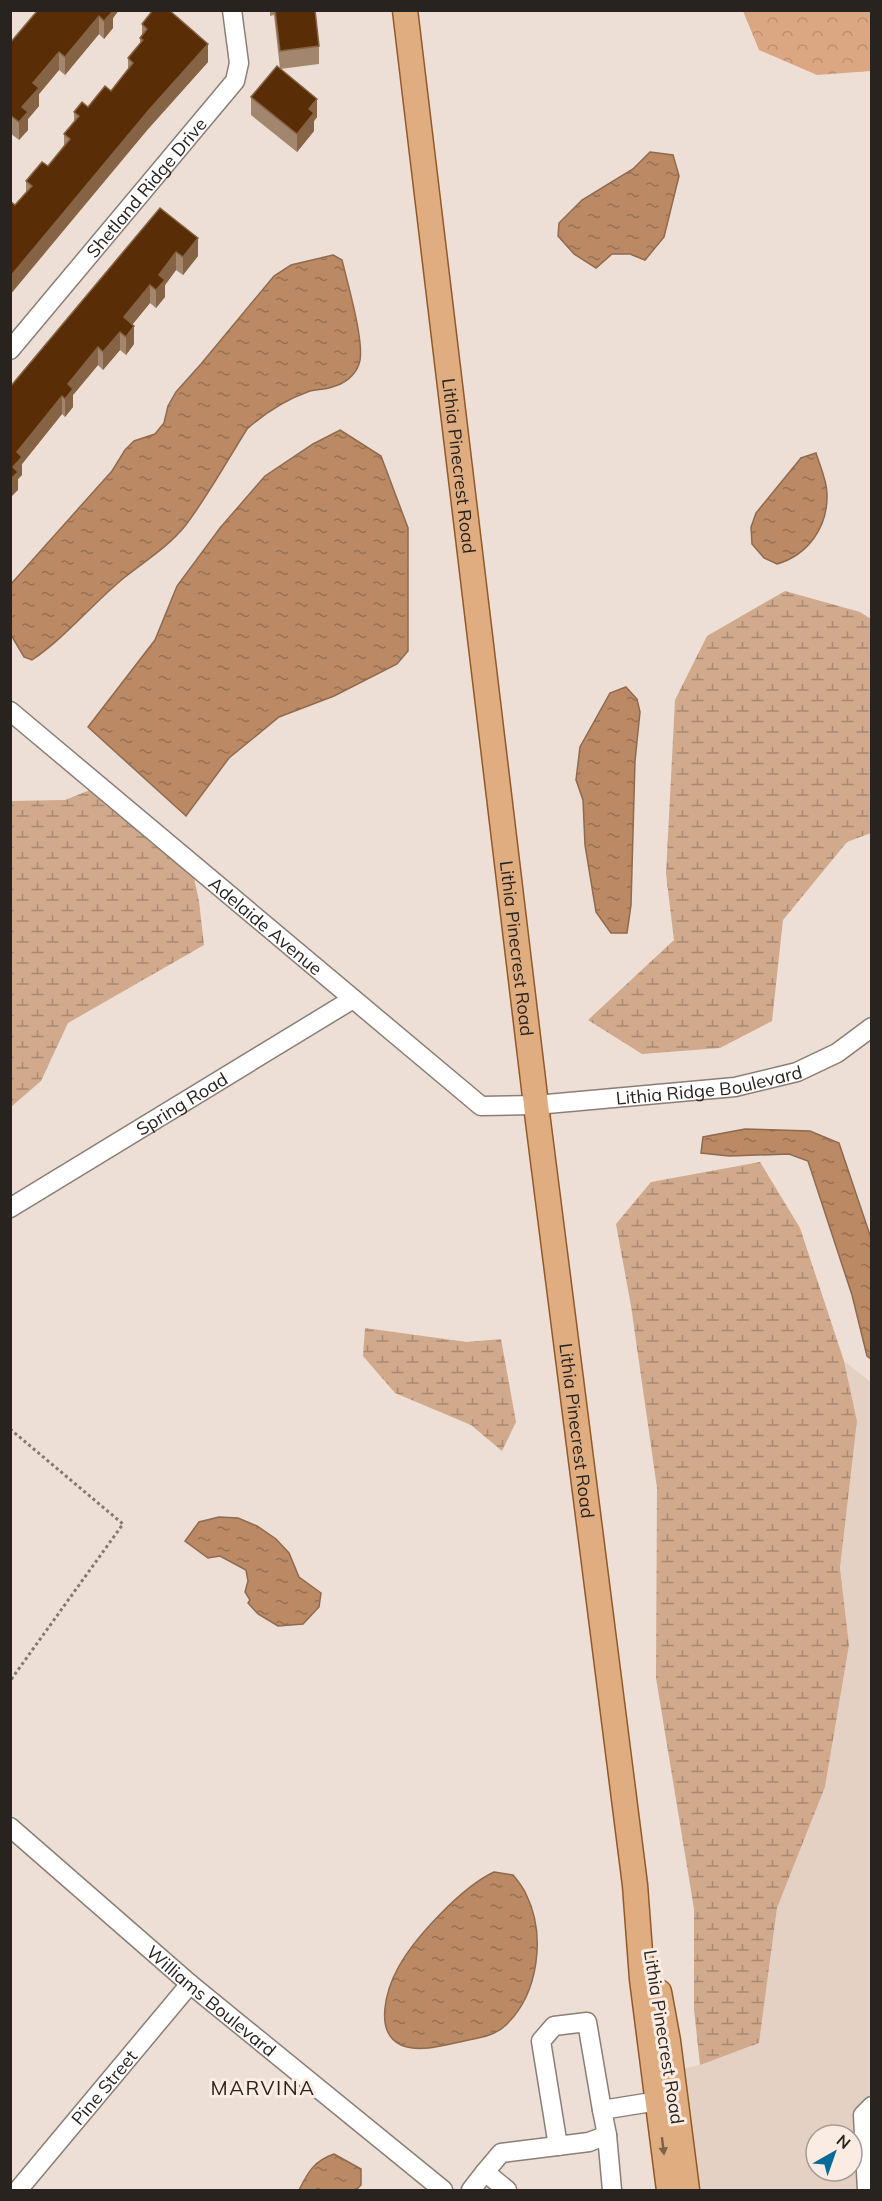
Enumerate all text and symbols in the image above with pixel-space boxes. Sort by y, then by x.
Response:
street label: Shetland Ridge Drive [81,113,211,262]
street label: Lithia Pinecrest Road [438,377,481,555]
street label: Lithia Pinecrest Road [495,859,539,1037]
street label: Adelaide Avenue [204,871,327,980]
street label: Lithia Ridge Boulevard [615,1060,804,1109]
street label: Spring Road [132,1067,232,1140]
street label: Lithia Pinecrest Road [555,1342,600,1519]
street label: Williams Boulevard [142,1940,281,2061]
street label: Lithia Pinecrest Road [639,1948,689,2126]
street label: Pine Street [66,2045,142,2129]
district label: MARVINA [211,2075,315,2100]
north arrow [804,2123,864,2183]
text: N [833,2130,855,2153]
one-way arrow [658,2136,668,2155]

